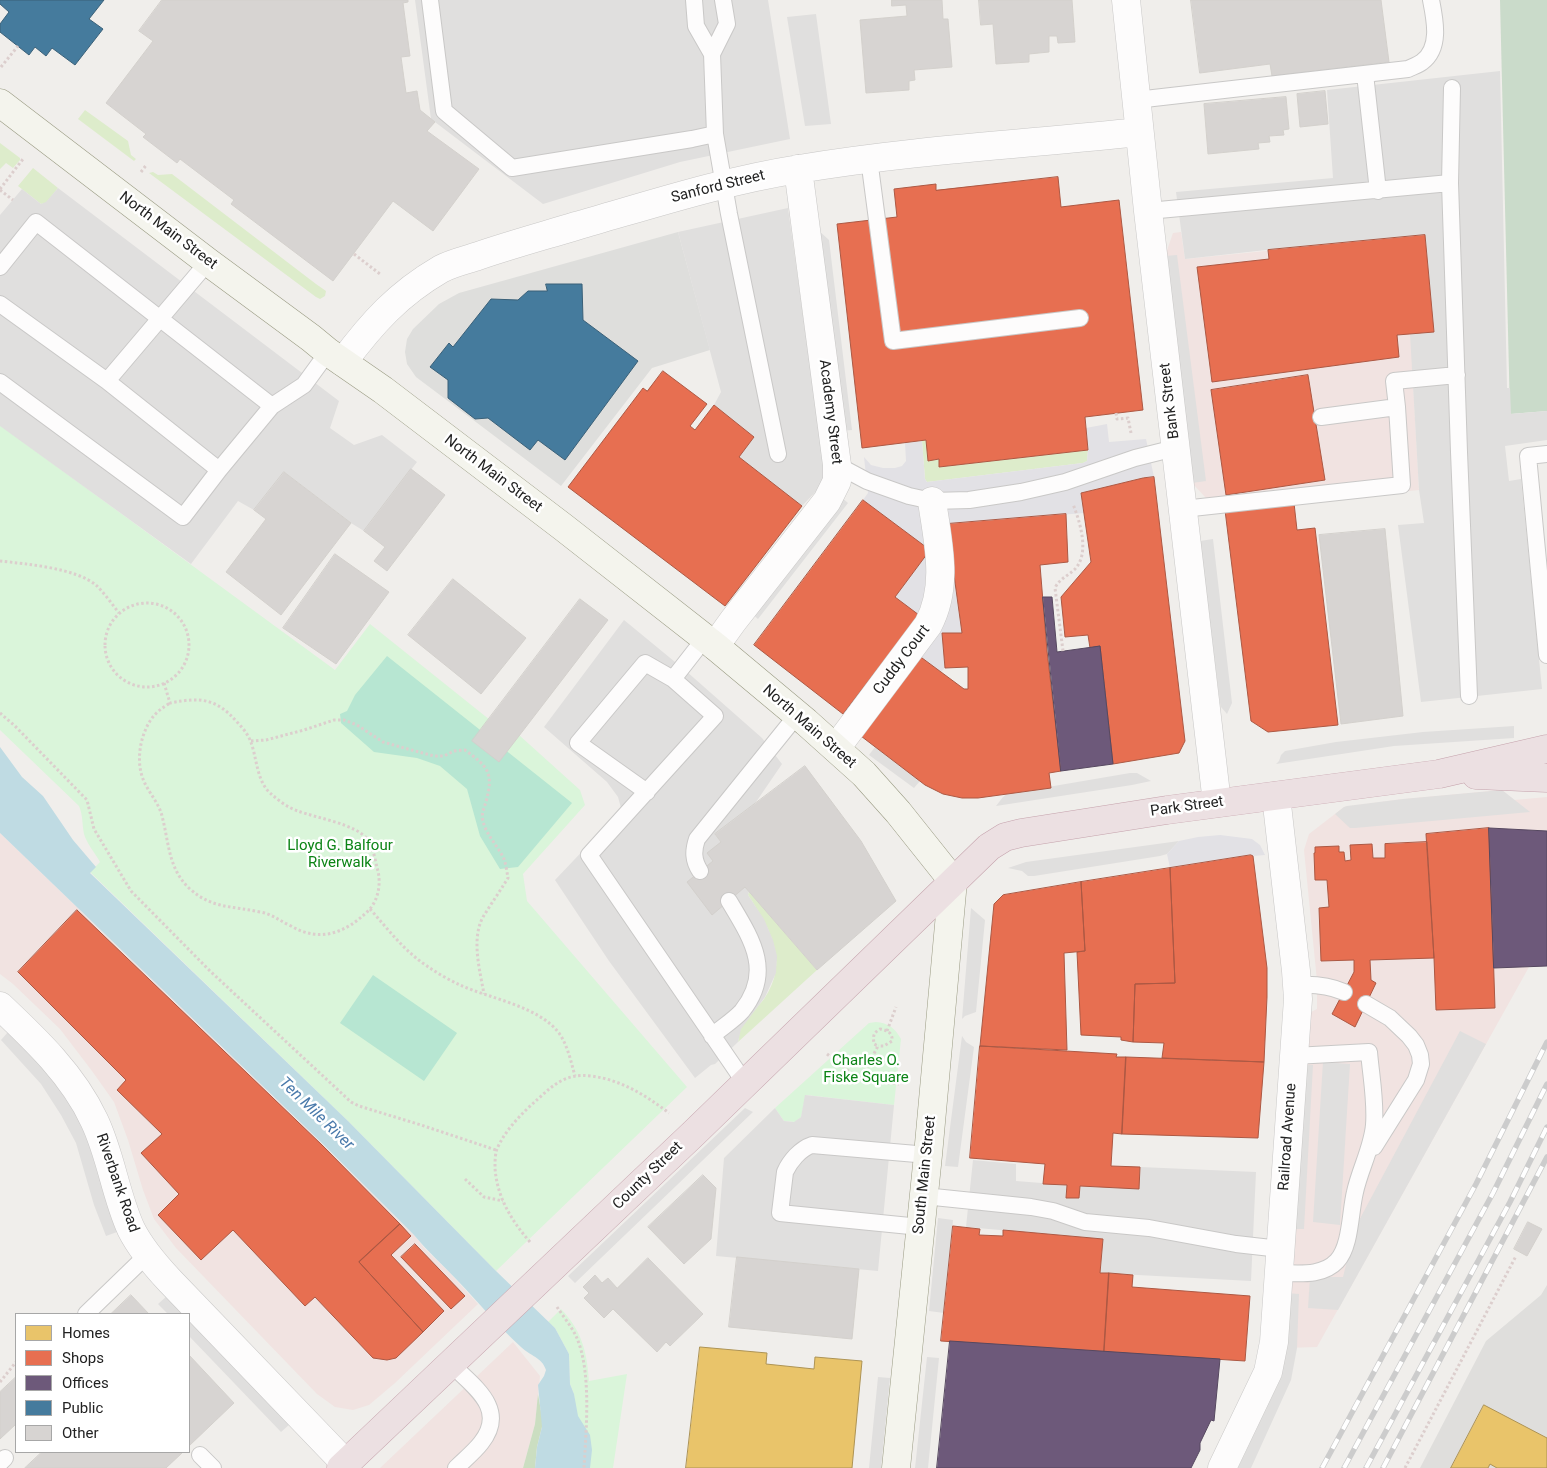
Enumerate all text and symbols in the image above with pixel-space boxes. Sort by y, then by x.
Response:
street label: Sanford Street [669,167,767,207]
street label: North Main Street [115,188,221,274]
street label: Academy Street [815,358,845,466]
street label: Bank Street [1156,362,1184,440]
street label: North Main Street [440,431,546,517]
street label: Cuddy Court [870,622,934,698]
street label: North Main Street [759,681,859,773]
street label: Park Street [1149,793,1225,821]
park label: Lloyd G. Balfour Riverwalk [287,837,393,872]
park label: Charles O. Fiske Square [823,1052,909,1087]
water label: Ten Mile River [275,1074,357,1154]
street label: Railroad Avenue [1275,1083,1301,1191]
street label: South Main Street [910,1115,940,1235]
street label: Riverbank Road [92,1131,142,1235]
street label: County Street [609,1138,687,1214]
legend [15,1313,190,1453]
text: Homes [62,1324,110,1342]
text: Shops [62,1349,104,1367]
text: Offices [62,1374,109,1392]
text: Public [62,1399,103,1417]
text: Other [62,1424,99,1442]

